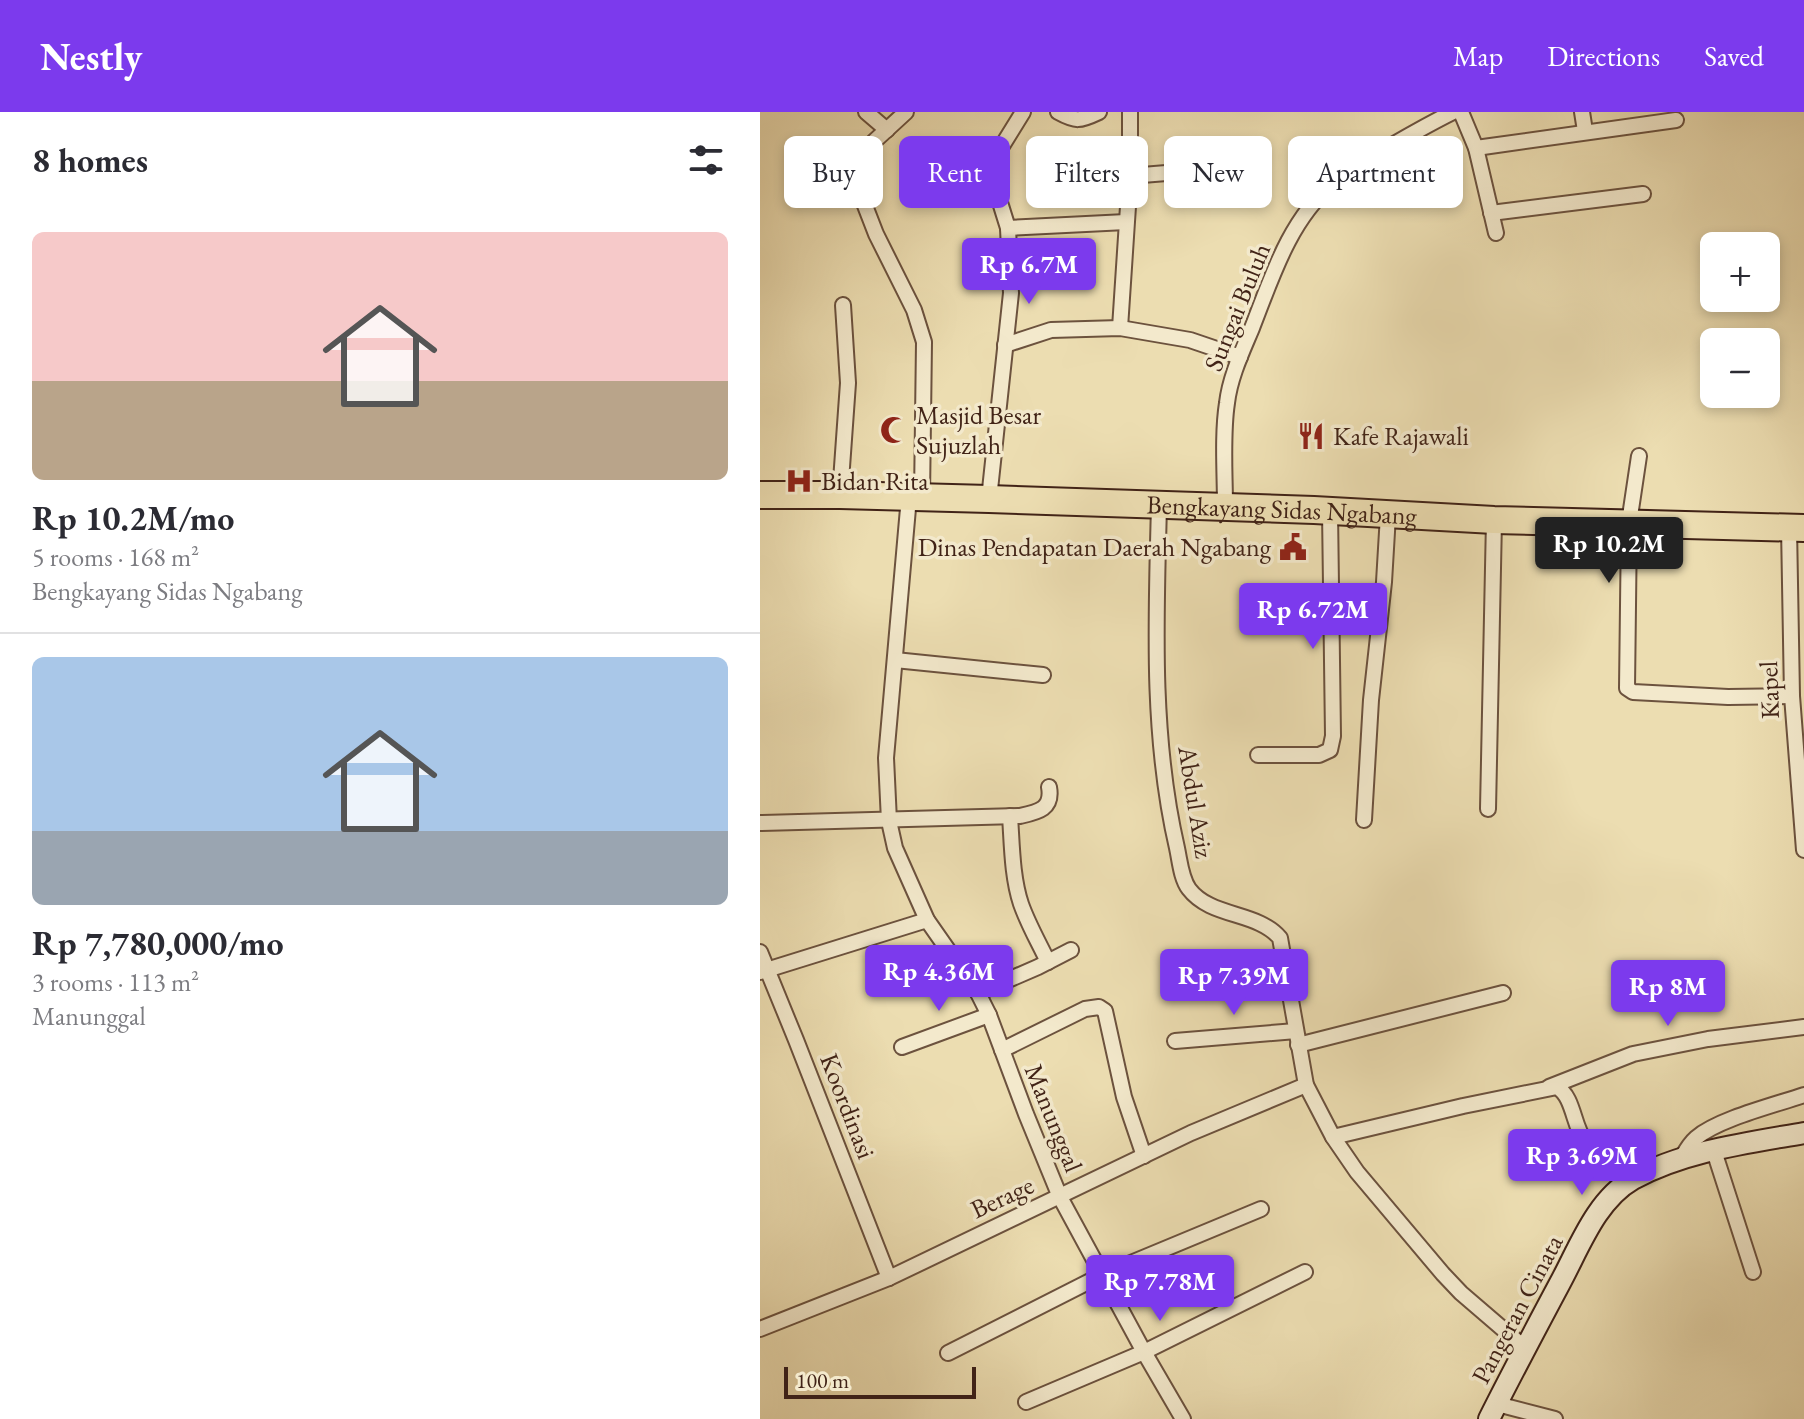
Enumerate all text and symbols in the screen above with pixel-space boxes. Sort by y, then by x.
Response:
text: Nestly [40,32,142,81]
text: Map [1453,38,1503,74]
text: Directions [1547,38,1660,74]
text: Saved [1704,38,1764,74]
chip: Buy [784,136,883,208]
chip: Rent [899,136,1010,208]
chip: Filters [1026,136,1148,208]
chip: New [1164,136,1272,208]
chip: Apartment [1288,136,1463,208]
text: 8 homes [32,138,148,182]
icon: filters [684,138,728,182]
map controls [1700,232,1780,408]
button: + [1700,232,1780,312]
pin: Rp 6.7M [955,238,1103,306]
street label: Sungai Buluh [1196,238,1278,376]
text: Rp 6.7M [980,247,1078,281]
icon: home [308,284,452,428]
button: − [1700,328,1780,408]
place label: Masjid Besar Sujuzlah [916,398,1041,462]
mosque icon: Masjid Besar Sujuzlah [879,415,909,445]
place label: Kafe Rajawali [1333,419,1469,453]
restaurant icon: Kafe Rajawali [1296,421,1326,451]
place label: Bidan Rita [821,464,929,498]
hospital icon: Bidan Rita [784,466,814,496]
street label: Bengkayang Sidas Ngabang [1146,487,1419,533]
text: Rp 10.2M/mo [32,496,234,540]
pin: Rp 10.2M [1526,517,1692,585]
text: Rp 10.2M [1553,526,1665,560]
place label: Dinas Pendapatan Daerah Ngabang [918,530,1272,564]
public building icon: Dinas Pendapatan Daerah Ngabang [1278,532,1308,562]
text: 5 rooms · 168 m² [32,540,199,574]
text: Bengkayang Sidas Ngabang [32,574,303,608]
pin: Rp 6.72M [1230,583,1396,651]
text: Rp 6.72M [1257,592,1369,626]
street label: Kapel [1751,660,1787,720]
icon: home [308,709,452,853]
street label: Abdul Aziz [1170,742,1222,861]
text: Rp 7,780,000/mo [32,921,284,965]
pin: Rp 4.36M [856,945,1022,1013]
pin: Rp 7.39M [1151,949,1317,1017]
text: Rp 4.36M [883,954,995,988]
text: Rp 7.39M [1178,958,1290,992]
pin: Rp 8M [1612,960,1724,1028]
text: 3 rooms · 113 m² [32,965,199,999]
text: Rp 8M [1629,969,1707,1003]
text: Manunggal [32,999,146,1033]
street label: Koordinasi [812,1048,884,1164]
street label: Manunggal [1017,1059,1091,1177]
pin: Rp 3.69M [1499,1129,1665,1197]
text: Rp 3.69M [1526,1138,1638,1172]
street label: Berage [965,1168,1039,1226]
street label: Pangeran Cinata [1463,1228,1571,1389]
pin: Rp 7.78M [1077,1255,1243,1323]
text: Rp 7.78M [1104,1264,1216,1298]
scale bar [784,1363,976,1399]
text: 100 m [796,1366,849,1395]

